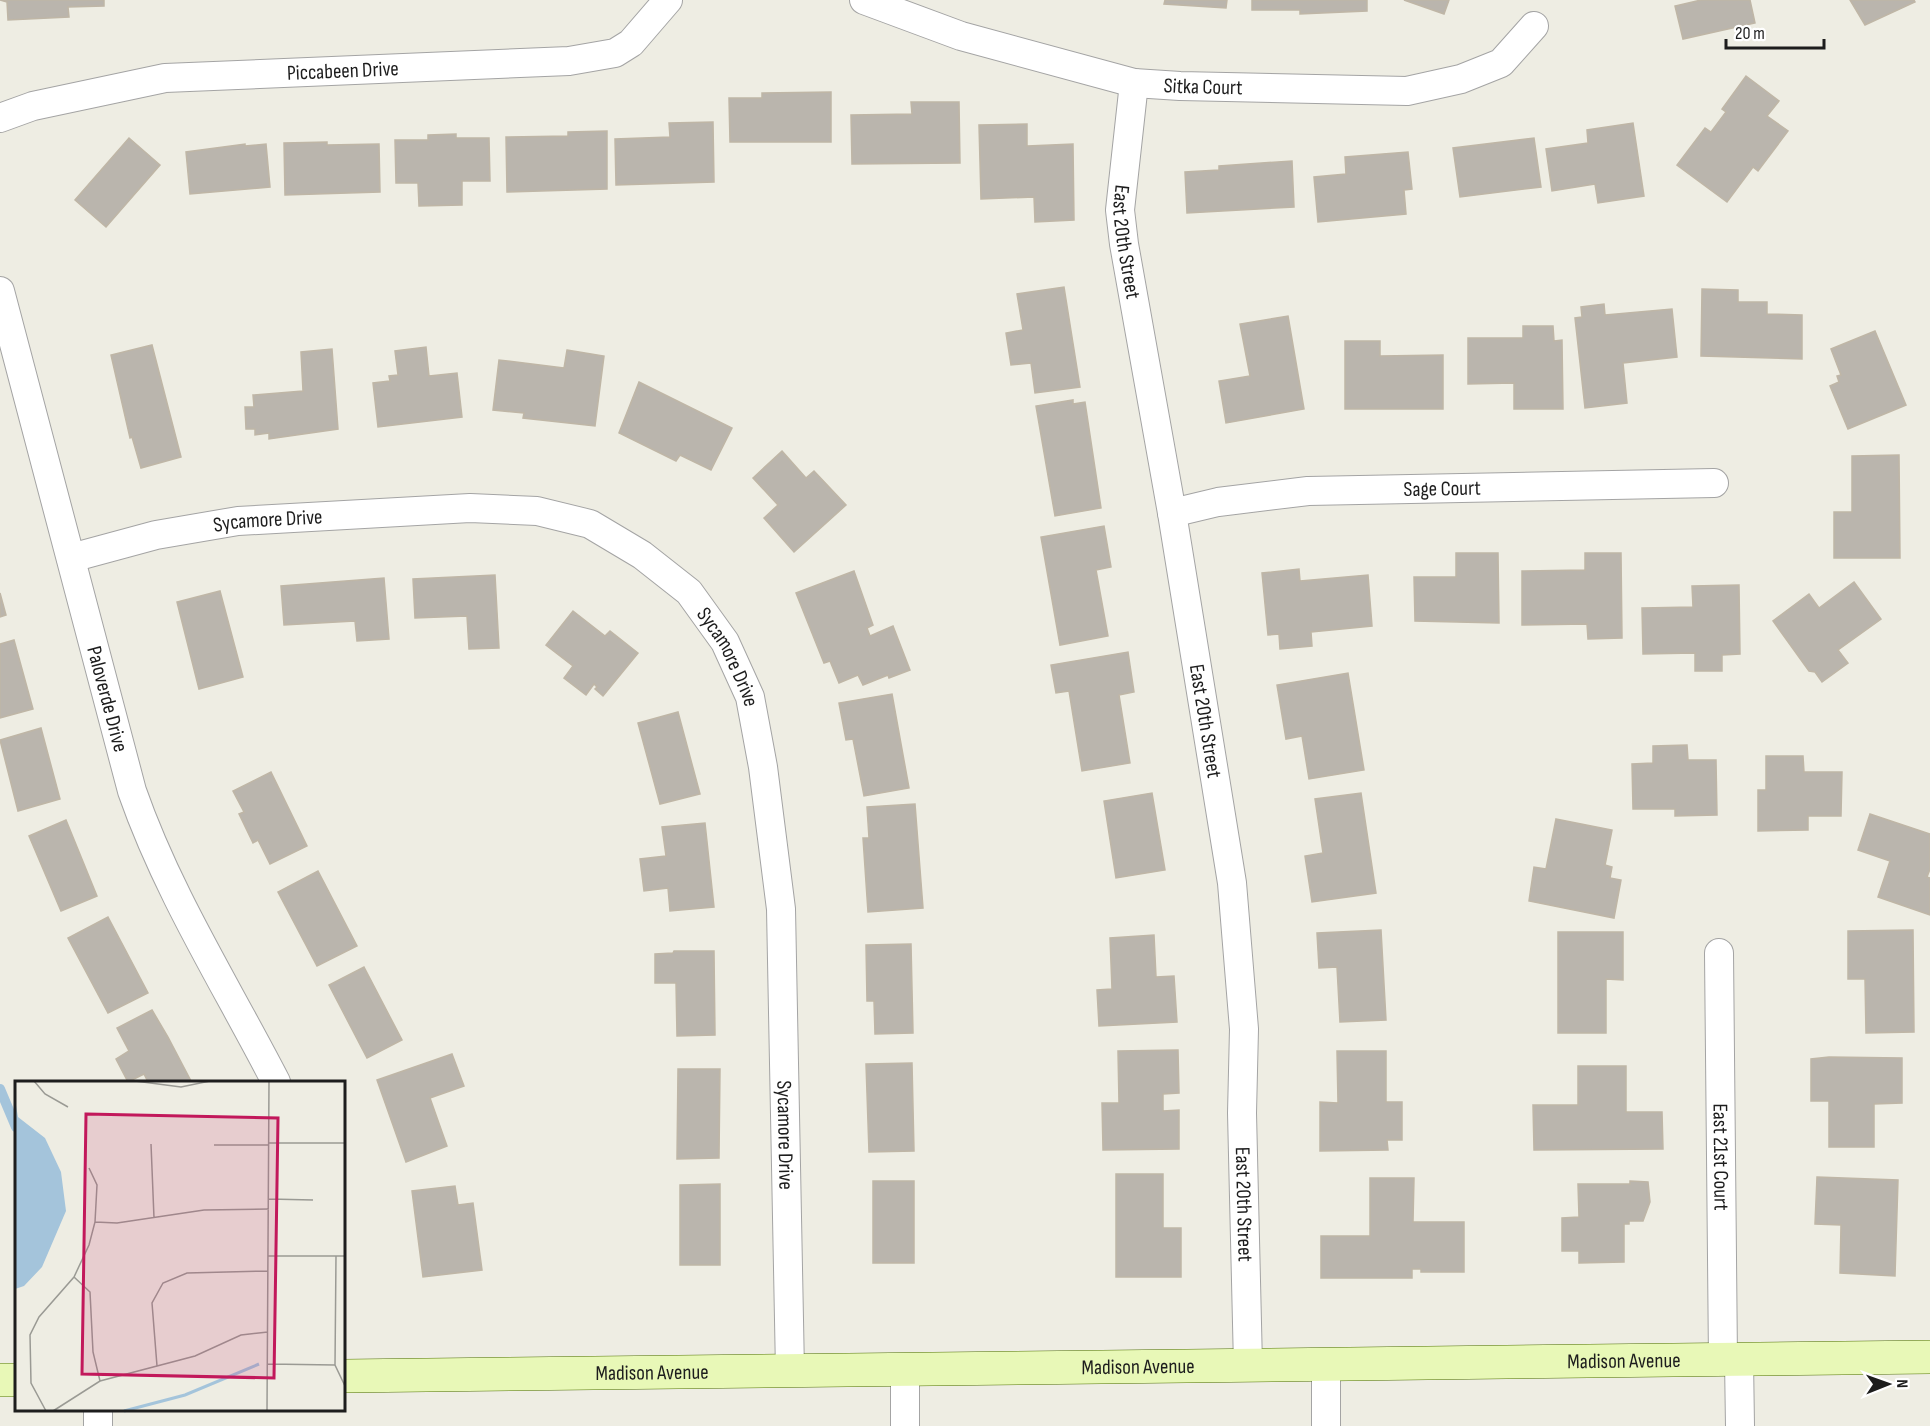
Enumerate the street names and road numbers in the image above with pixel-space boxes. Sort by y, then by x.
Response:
street label: Piccabeen Drive [286,56,399,85]
street label: Sitka Court [1163,72,1243,100]
street label: East 20th Street [1107,184,1146,301]
street label: Sage Court [1403,475,1481,502]
street label: Sycamore Drive [211,504,323,538]
street label: Sycamore Drive [691,602,764,708]
street label: Paloverde Drive [82,643,134,755]
street label: East 20th Street [1184,662,1227,780]
street label: Sycamore Drive [772,1080,799,1190]
street label: East 21st Court [1708,1103,1734,1211]
street label: East 20th Street [1230,1147,1258,1262]
street label: Madison Avenue [1567,1347,1681,1374]
street label: Madison Avenue [1081,1353,1195,1380]
street label: Madison Avenue [595,1359,709,1385]

